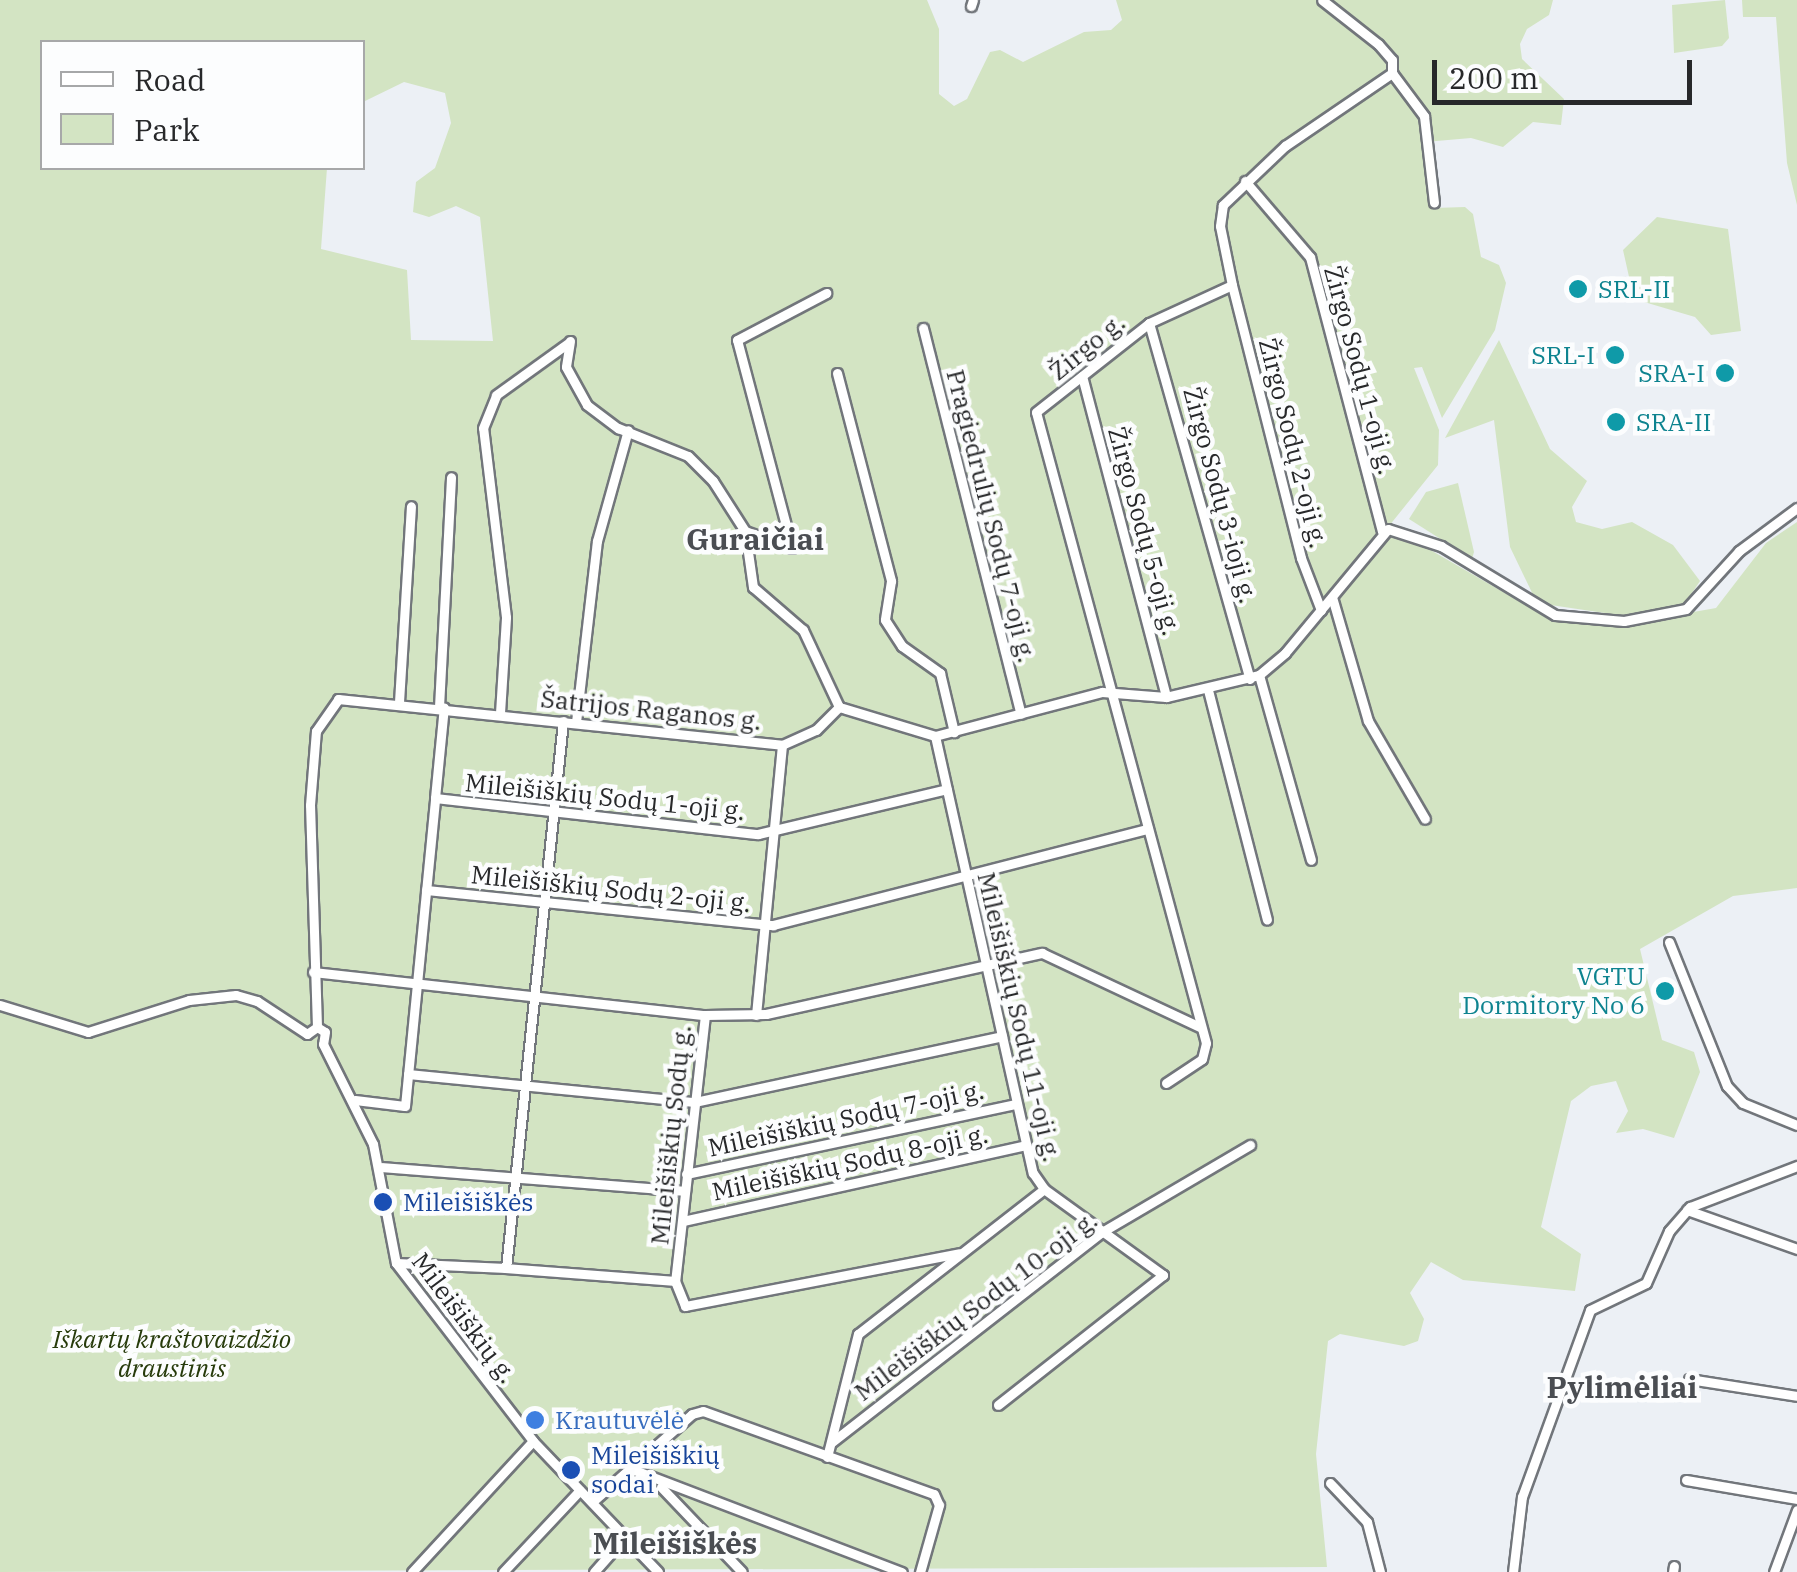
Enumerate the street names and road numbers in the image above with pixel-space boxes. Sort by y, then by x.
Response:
street label: Žirgo Sodų 1-oji g. [1318,262,1402,478]
street label: Žirgo g. [1043,307,1131,387]
street label: Žirgo Sodų 2-oji g. [1252,335,1334,551]
street label: Pragiedrulių Sodų 7-oji g. [940,366,1042,666]
street label: Žirgo Sodų 3-ioji g. [1177,384,1263,606]
street label: Žirgo Sodų 5-oji g. [1102,423,1186,639]
street label: Šatrijos Raganos g. [539,683,763,737]
street label: Mileišiškių Sodų 1-oji g. [464,767,746,827]
street label: Mileišiškių Sodų 2-oji g. [470,859,752,919]
street label: Mileišiškių Sodų 11-oji g. [971,869,1067,1165]
street label: Mileišiškių Sodų g. [645,1024,697,1246]
street label: Mileišiškių Sodų 7-oji g. [705,1075,987,1163]
street label: Mileišiškių Sodų 8-oji g. [709,1119,991,1207]
street label: Mileišiškių Sodų 10-oji g. [849,1205,1103,1407]
street label: Mileišiškių g. [405,1247,523,1389]

